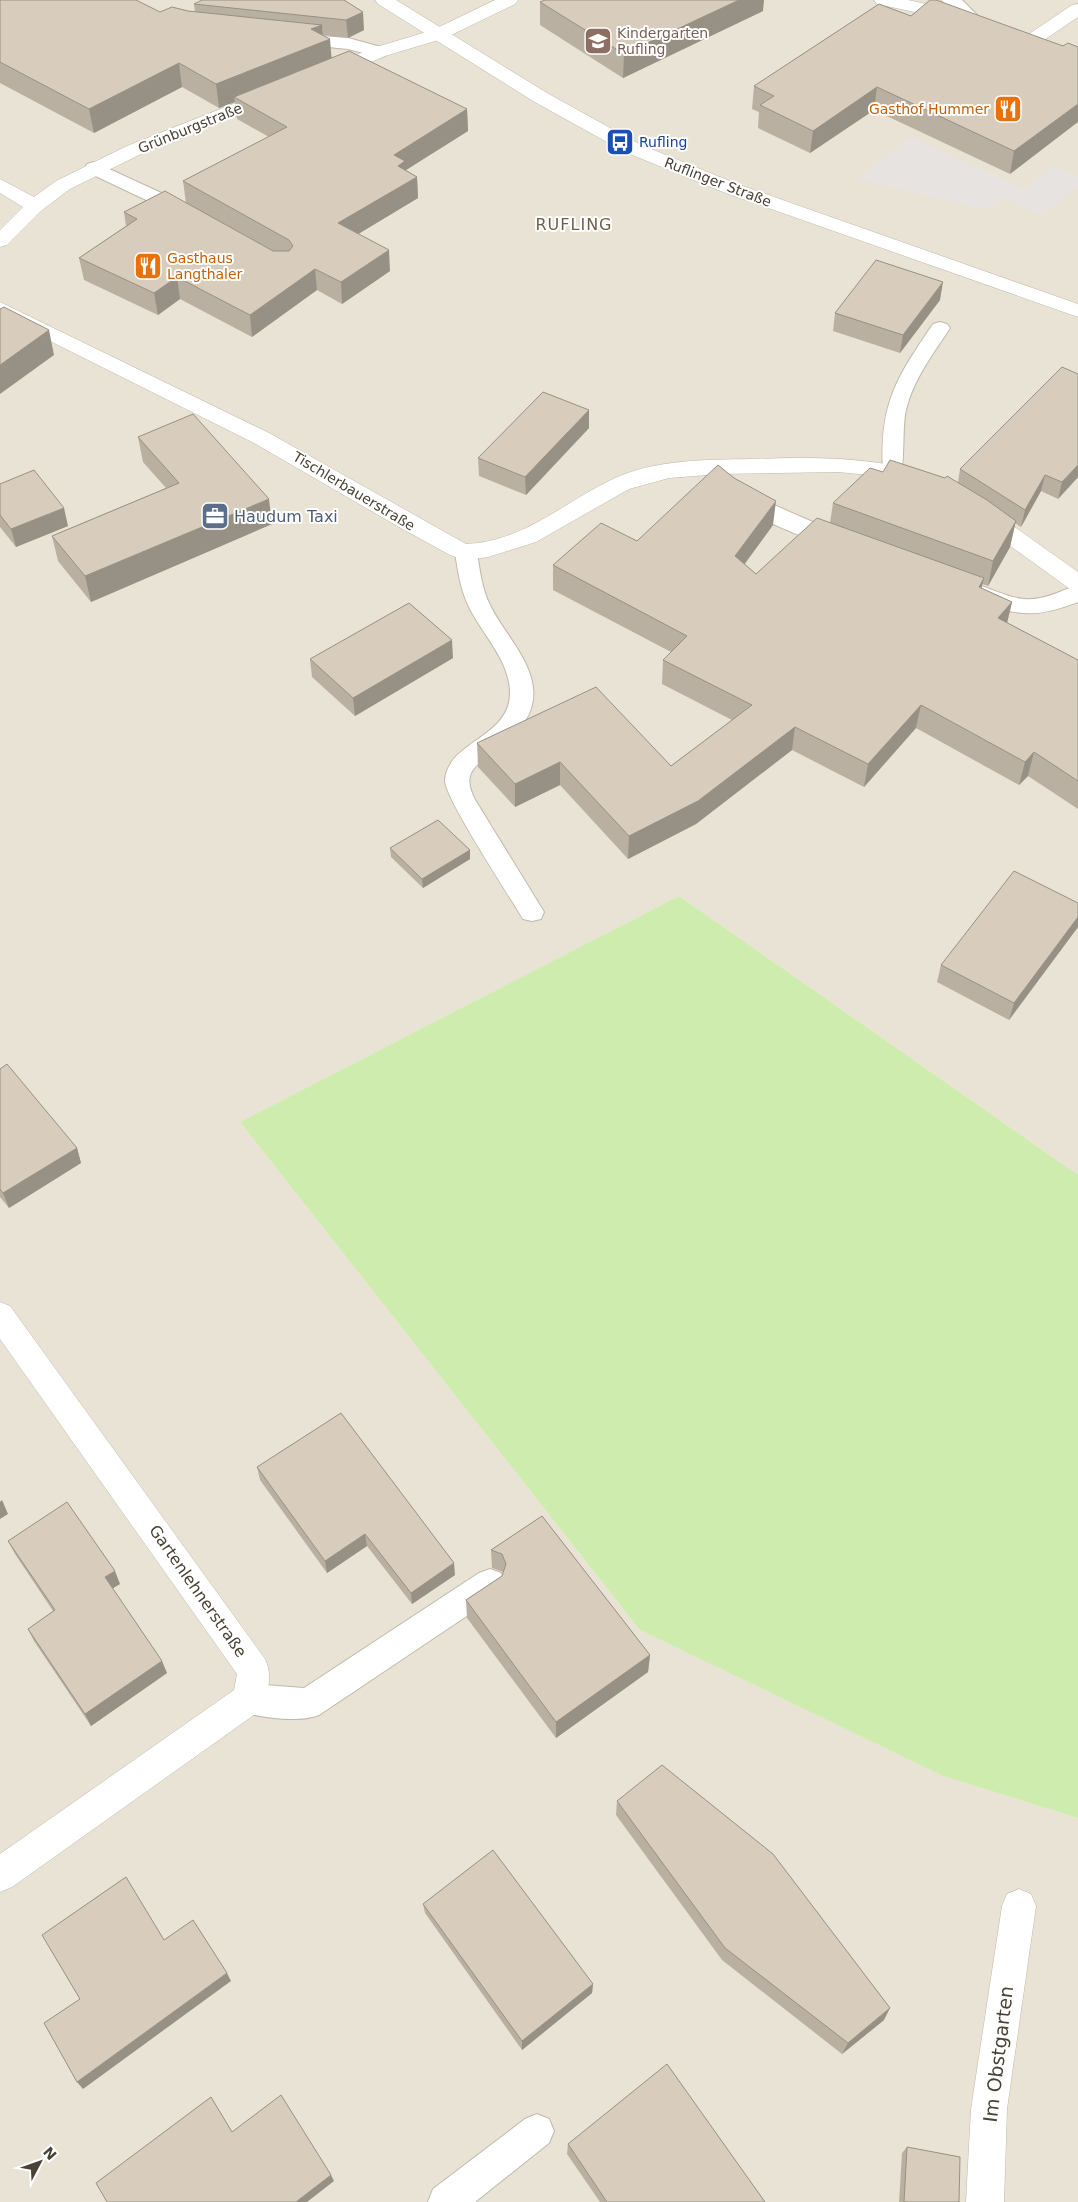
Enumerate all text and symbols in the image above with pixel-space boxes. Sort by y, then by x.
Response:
place label: Kindergarten Rufling [617,25,708,57]
school or university icon: Kindergarten Rufling [583,26,613,56]
restaurant icon: Gasthof Hummer [993,94,1023,124]
street label: Grünburgstraße [136,100,244,156]
place label: Gasthof Hummer [869,101,989,117]
bus stop icon: Rufling [605,127,635,157]
place label: Rufling [639,134,687,150]
street label: Ruflinger Straße [662,154,774,210]
district label: RUFLING [535,215,613,234]
place label: Gasthaus Langthaler [167,250,243,282]
restaurant icon: Gasthaus Langthaler [133,251,163,281]
street label: Tischlerbauerstraße [289,448,418,534]
office icon: Haudum Taxi [200,501,230,531]
place label: Haudum Taxi [234,507,338,526]
street label: Gartenlehnerstraße [145,1521,251,1661]
street label: Im Obstgarten [979,1985,1017,2123]
north arrow [15,2137,65,2187]
text: N [40,2144,60,2163]

